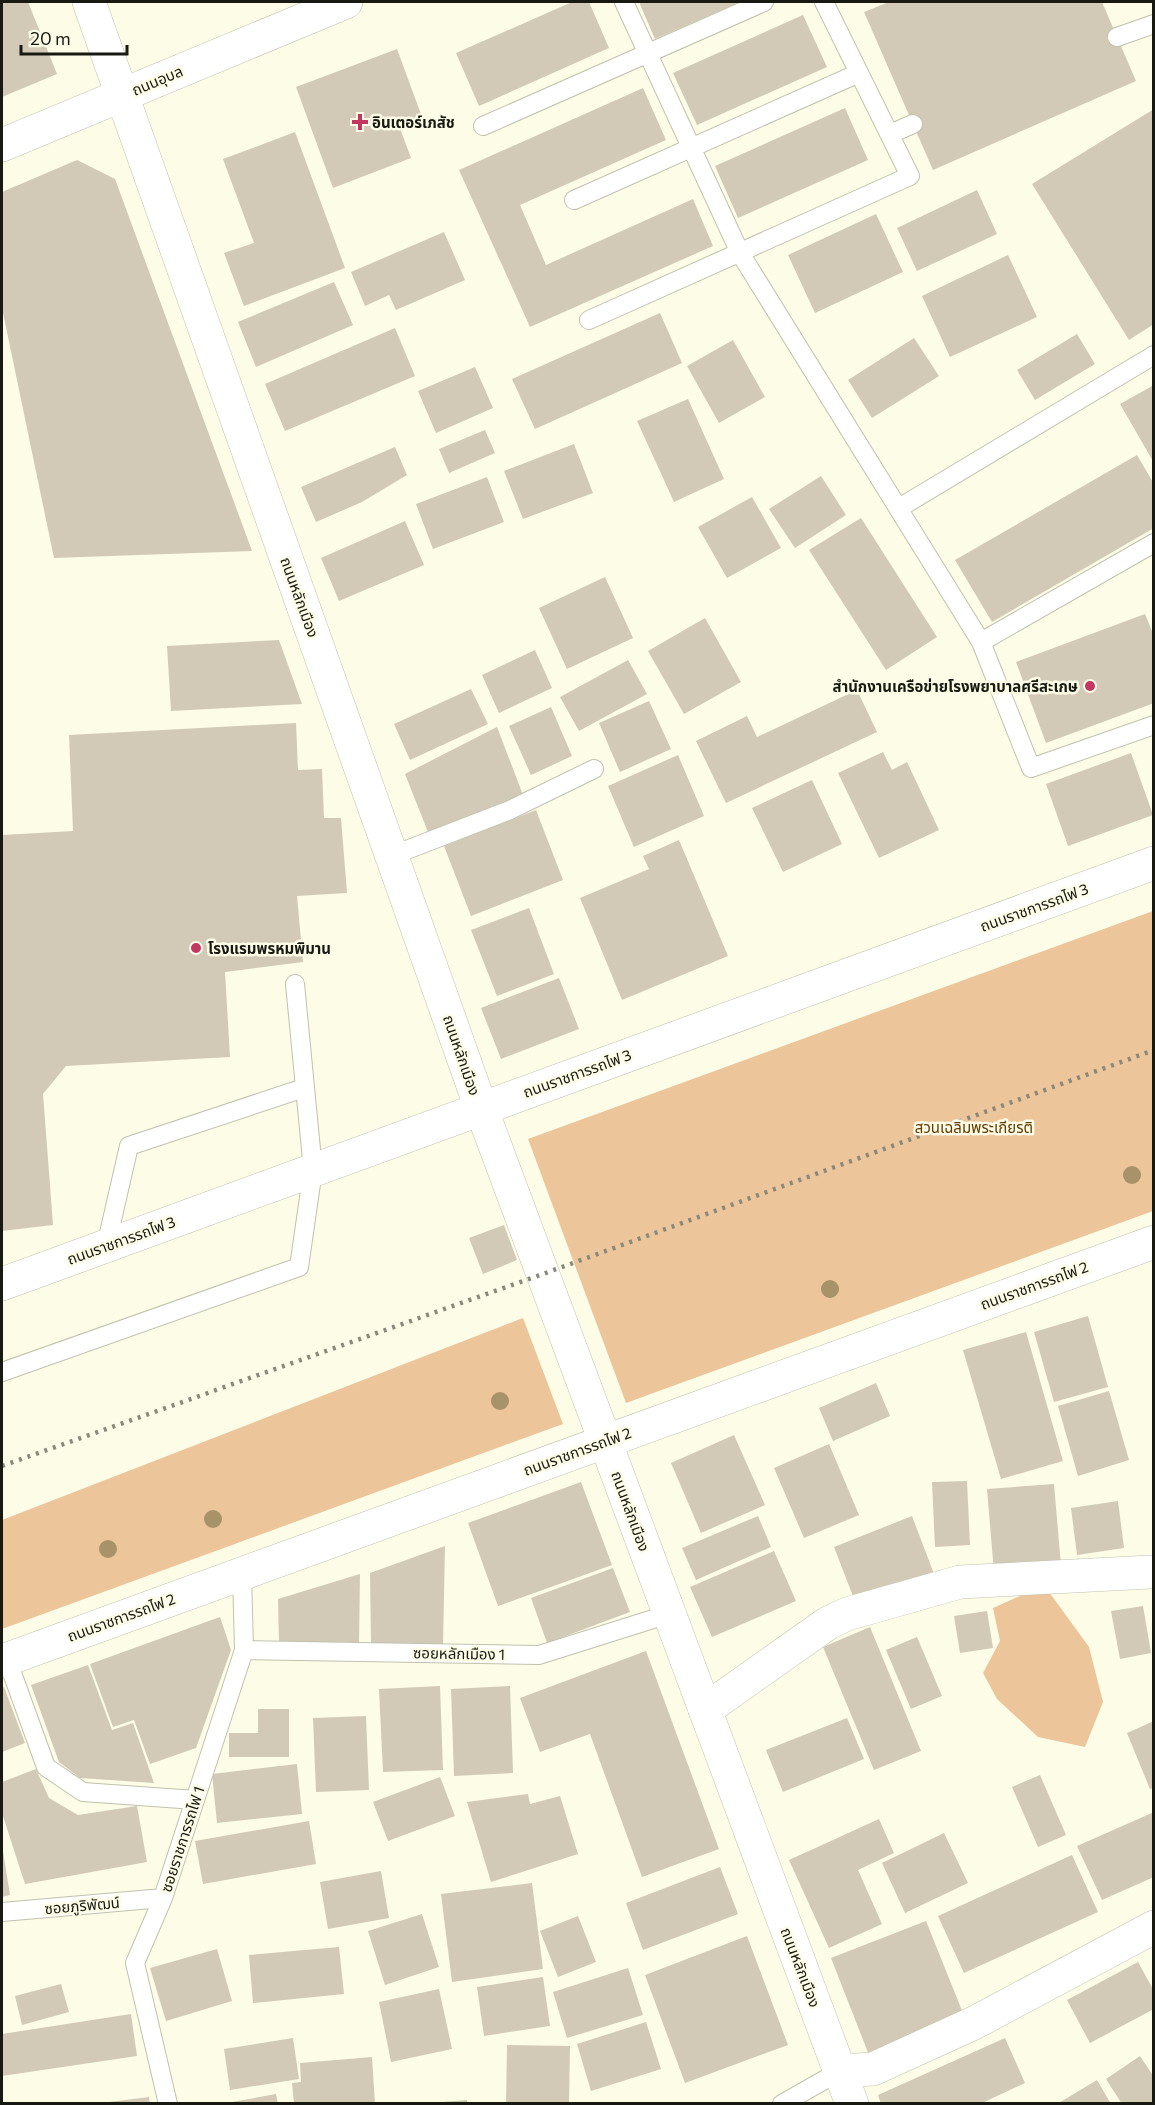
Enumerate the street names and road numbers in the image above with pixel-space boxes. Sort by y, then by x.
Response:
street label: ถนนอุบล [129,61,186,100]
street label: ถนนหลักเมือง [277,554,323,640]
street label: ถนนราชการรถไฟ 3 [977,879,1091,935]
street label: ถนนหลักเมือง [440,1012,484,1098]
street label: ถนนราชการรถไฟ 3 [520,1045,634,1101]
street label: ถนนราชการรถไฟ 3 [64,1212,178,1268]
street label: ถนนราชการรถไฟ 2 [978,1257,1090,1313]
street label: ถนนราชการรถไฟ 2 [521,1423,633,1479]
street label: ถนนหลักเมือง [608,1468,654,1554]
street label: ถนนราชการรถไฟ 2 [65,1589,177,1645]
street label: ซอยหลักเมือง 1 [413,1643,505,1663]
street label: ซอยราชการรถไฟ 1 [156,1784,208,1894]
street label: ซอยภูริพัฒน์ [44,1893,120,1918]
street label: ถนนหลักเมือง [778,1925,824,2009]

